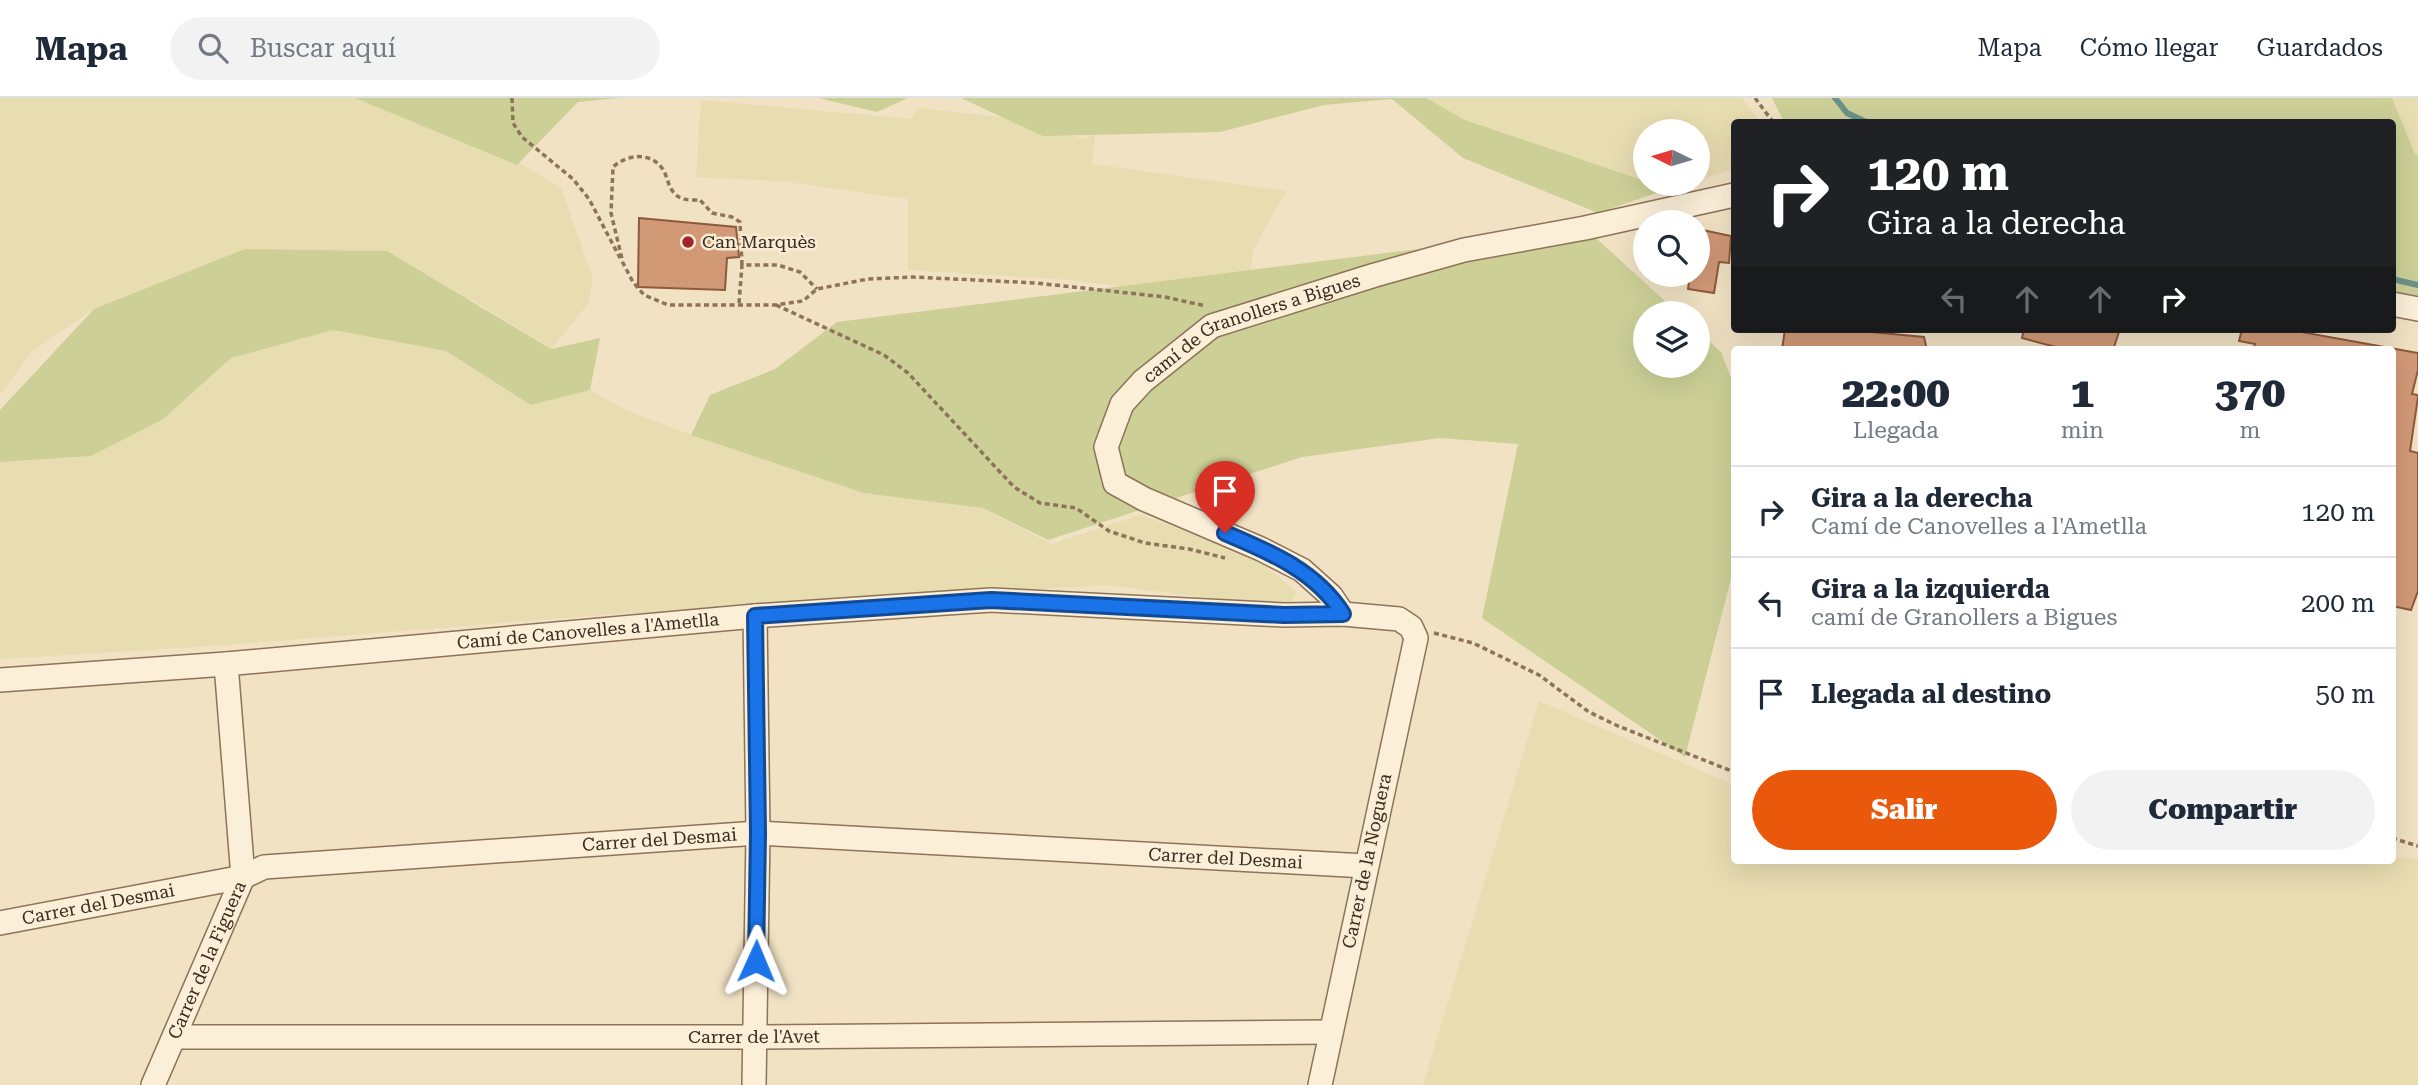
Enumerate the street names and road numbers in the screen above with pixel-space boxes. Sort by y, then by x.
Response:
street label: camí de Granollers a Bigues [1138,269,1363,387]
street label: Camí de Canovelles a l'Ametlla [456,608,720,653]
street label: Carrer de la Noguera [1338,771,1395,950]
street label: Carrer del Desmai [581,823,738,855]
street label: Carrer del Desmai [1148,843,1304,873]
street label: Carrer de la Figuera [163,878,250,1042]
street label: Carrer del Desmai [20,879,176,929]
street label: Carrer de l'Avet [688,1025,820,1047]

